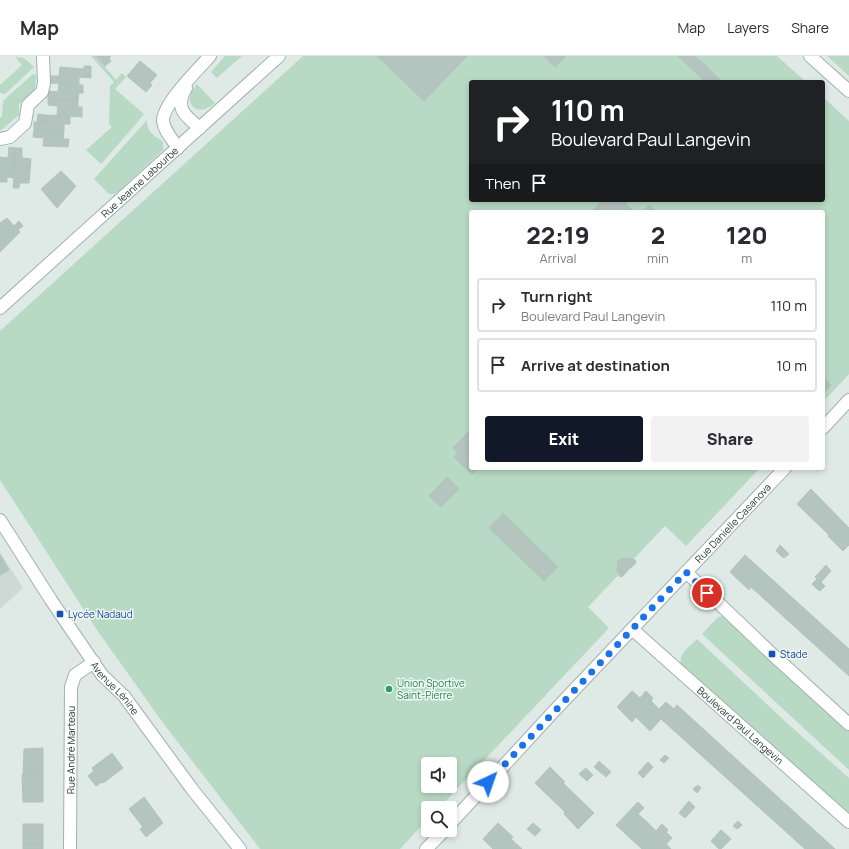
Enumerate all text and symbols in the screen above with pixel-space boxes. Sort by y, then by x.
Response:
text: Map [20,15,59,41]
text: Map [677,18,705,37]
text: Layers [727,18,769,37]
text: Share [791,18,829,37]
text: 110 m [551,91,625,129]
icon: right [485,96,537,148]
text: Boulevard Paul Langevin [551,127,751,151]
street label: Rue Jeanne Labourbe [98,143,181,221]
icon: arrive [528,172,550,194]
text: Then [485,173,520,194]
text: 22:19 [526,218,590,251]
text: 2 [651,218,665,251]
text: 120 [726,218,768,251]
text: Arrival [539,249,577,267]
text: min [647,249,669,267]
text: m [741,249,752,267]
text: Turn right [521,286,592,307]
icon: right [487,294,509,316]
text: 110 m [770,295,807,316]
text: Boulevard Paul Langevin [521,307,665,325]
icon: arrive [487,354,509,376]
text: Arrive at destination [521,355,670,376]
text: 10 m [776,355,807,376]
button: Exit [485,416,643,462]
button: Share [651,416,809,462]
street label: Rue Danielle Casanova [692,480,774,566]
pin [690,576,724,610]
icon: arrive [696,582,718,604]
place label: Lycée Nadaud [68,607,133,621]
marker: Lycée Nadaud [55,609,65,619]
place label: Stade [780,647,808,661]
marker: Stade [767,649,777,659]
street label: Avenue Lénine [88,659,142,718]
place label: Union Sportive Saint-Pierre [397,676,465,702]
street label: Boulevard Paul Langevin [694,683,787,768]
marker: Union Sportive Saint-Pierre [384,684,394,694]
street label: Rue André Marteau [63,706,78,794]
map controls [421,757,457,837]
button: sound [421,757,457,793]
position arrow [467,761,509,803]
button: search [421,801,457,837]

